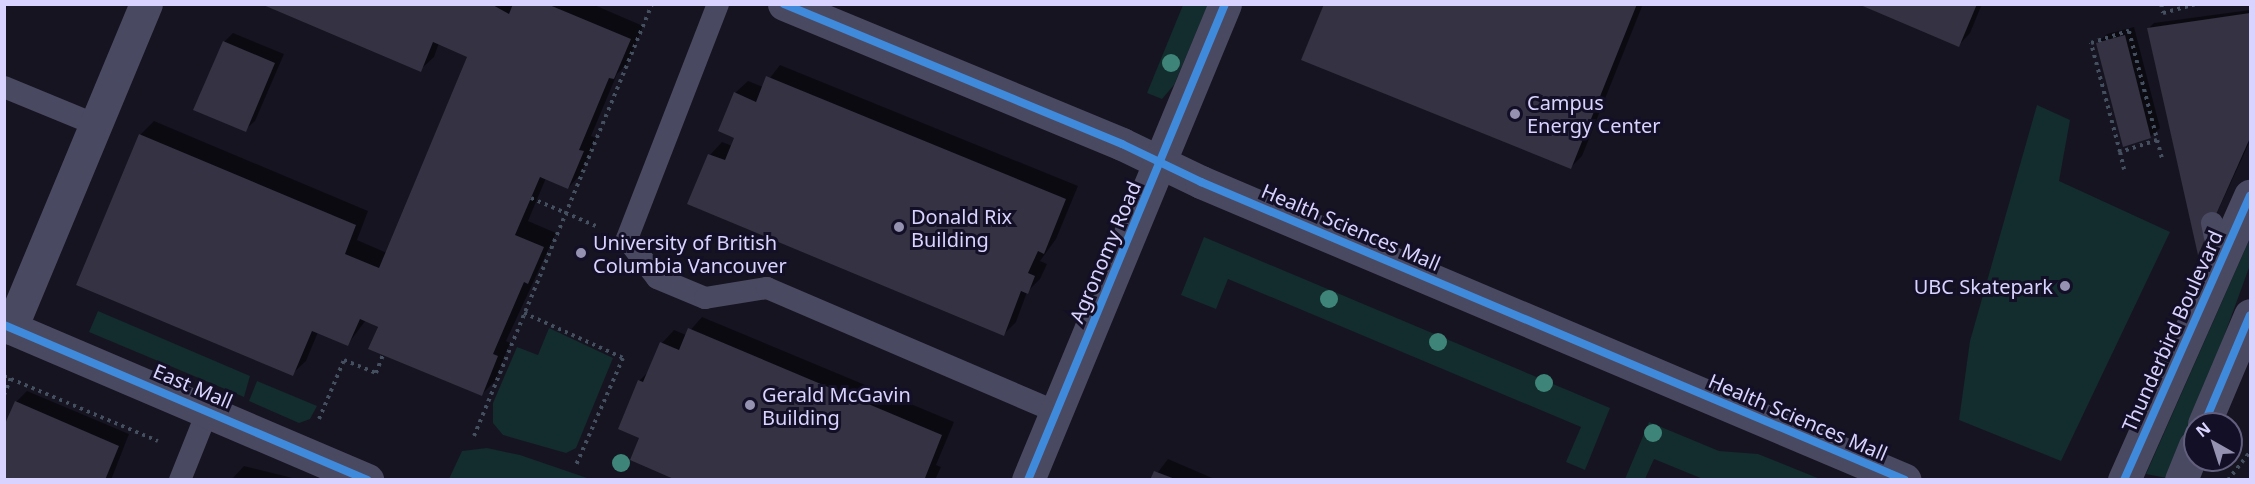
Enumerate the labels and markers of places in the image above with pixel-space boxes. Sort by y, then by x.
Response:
place label: Campus Energy Center [1527,90,1661,137]
marker: Campus Energy Center [1508,107,1522,121]
place label: Donald Rix Building [911,204,1012,251]
marker: Donald Rix Building [892,220,906,234]
place label: University of British Columbia Vancouver [593,230,787,277]
marker: University of British Columbia Vancouver [574,246,588,260]
place label: UBC Skatepark [1914,274,2053,298]
marker: UBC Skatepark [2058,279,2072,293]
place label: Gerald McGavin Building [762,382,911,429]
marker: Gerald McGavin Building [743,398,757,412]

